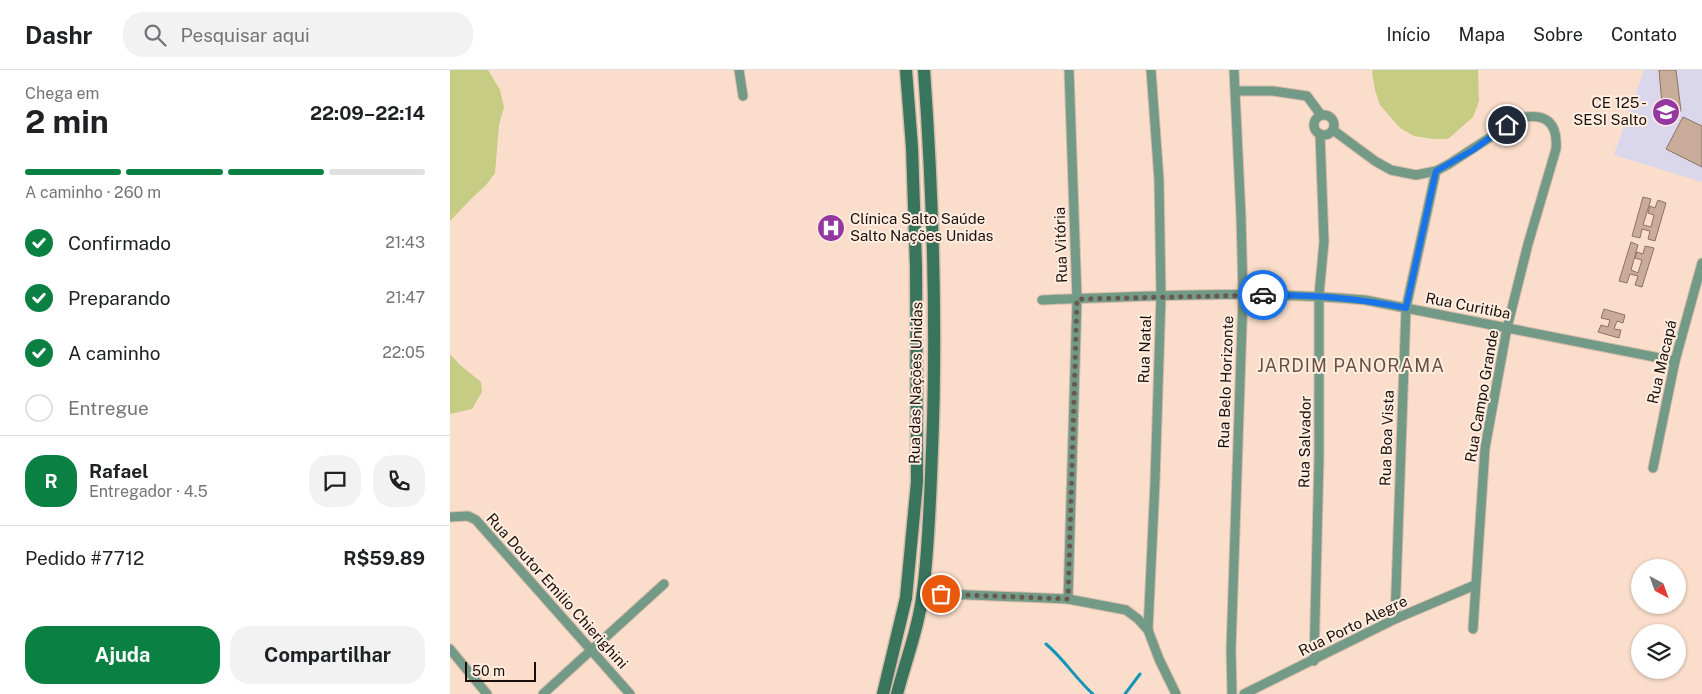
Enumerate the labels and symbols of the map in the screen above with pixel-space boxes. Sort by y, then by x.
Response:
place label: CE 125 - SESI Salto [1573,94,1647,128]
school or university icon: CE 125 - SESI Salto [1651,97,1681,127]
pin [1486,104,1528,146]
street label: Rua Vitória [1051,207,1070,283]
place label: Clínica Salto Saúde Salto Nações Unidas [850,210,993,244]
hospital icon: Clínica Salto Saúde Salto Nações Unidas [816,213,846,243]
courier [1238,270,1288,320]
street label: Rua Curitiba [1424,289,1512,322]
street label: Rua das Nações Unidas [906,302,925,464]
street label: Rua Natal [1135,314,1154,384]
street label: Rua Belo Horizonte [1215,315,1236,449]
street label: Rua Macapá [1644,318,1679,406]
street label: Rua Campo Grande [1461,328,1502,463]
district label: JARDIM PANORAMA [1257,355,1445,376]
street label: Rua Boa Vista [1376,390,1397,486]
street label: Rua Salvador [1295,396,1314,488]
street label: Rua Doutor Emilio Chierighini [483,510,632,672]
north arrow [1631,559,1686,614]
pin [920,573,962,615]
street label: Rua Porto Alegre [1296,592,1410,659]
scale bar [465,659,536,682]

